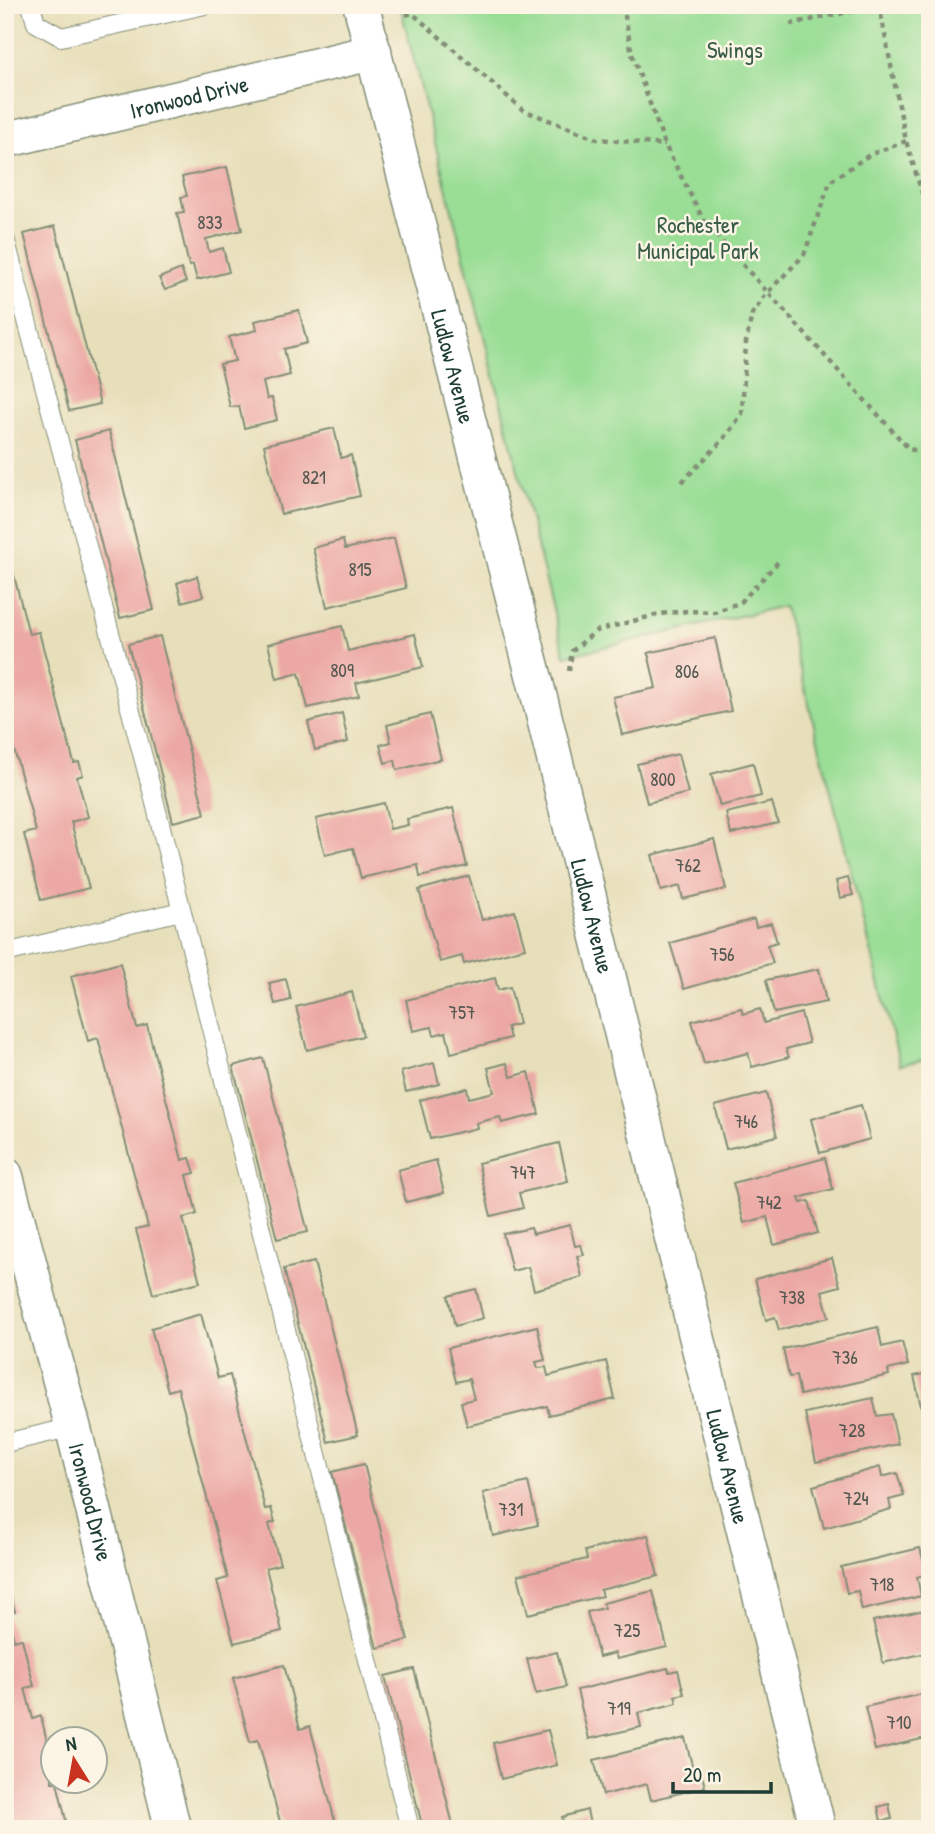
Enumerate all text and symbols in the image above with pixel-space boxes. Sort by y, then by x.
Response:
park label: Swings [707,34,763,65]
street label: Ironwood Drive [127,67,251,125]
house number: 833 [197,209,223,235]
park label: Rochester Municipal Park [637,209,759,266]
street label: Ludlow Avenue [424,306,484,426]
house number: 821 [302,464,326,490]
house number: 815 [348,556,372,582]
house number: 809 [330,657,354,683]
house number: 806 [675,658,699,684]
house number: 800 [650,766,676,792]
house number: 762 [675,852,701,878]
street label: Ludlow Avenue [564,856,622,976]
house number: 756 [709,941,735,967]
house number: 757 [449,999,475,1025]
house number: 746 [734,1108,758,1134]
house number: 747 [510,1159,536,1185]
house number: 742 [756,1189,782,1215]
house number: 738 [779,1284,805,1310]
house number: 736 [832,1344,858,1370]
street label: Ludlow Avenue [700,1406,758,1527]
house number: 728 [839,1417,865,1443]
street label: Ironwood Drive [62,1439,121,1564]
house number: 724 [843,1485,869,1511]
house number: 731 [499,1496,524,1522]
house number: 718 [870,1571,894,1597]
house number: 725 [614,1617,640,1643]
house number: 719 [607,1695,631,1721]
house number: 710 [887,1709,911,1735]
north arrow [38,1726,108,1796]
text: N [63,1730,78,1757]
scale bar [673,1750,771,1794]
text: 20 m [683,1760,721,1789]

